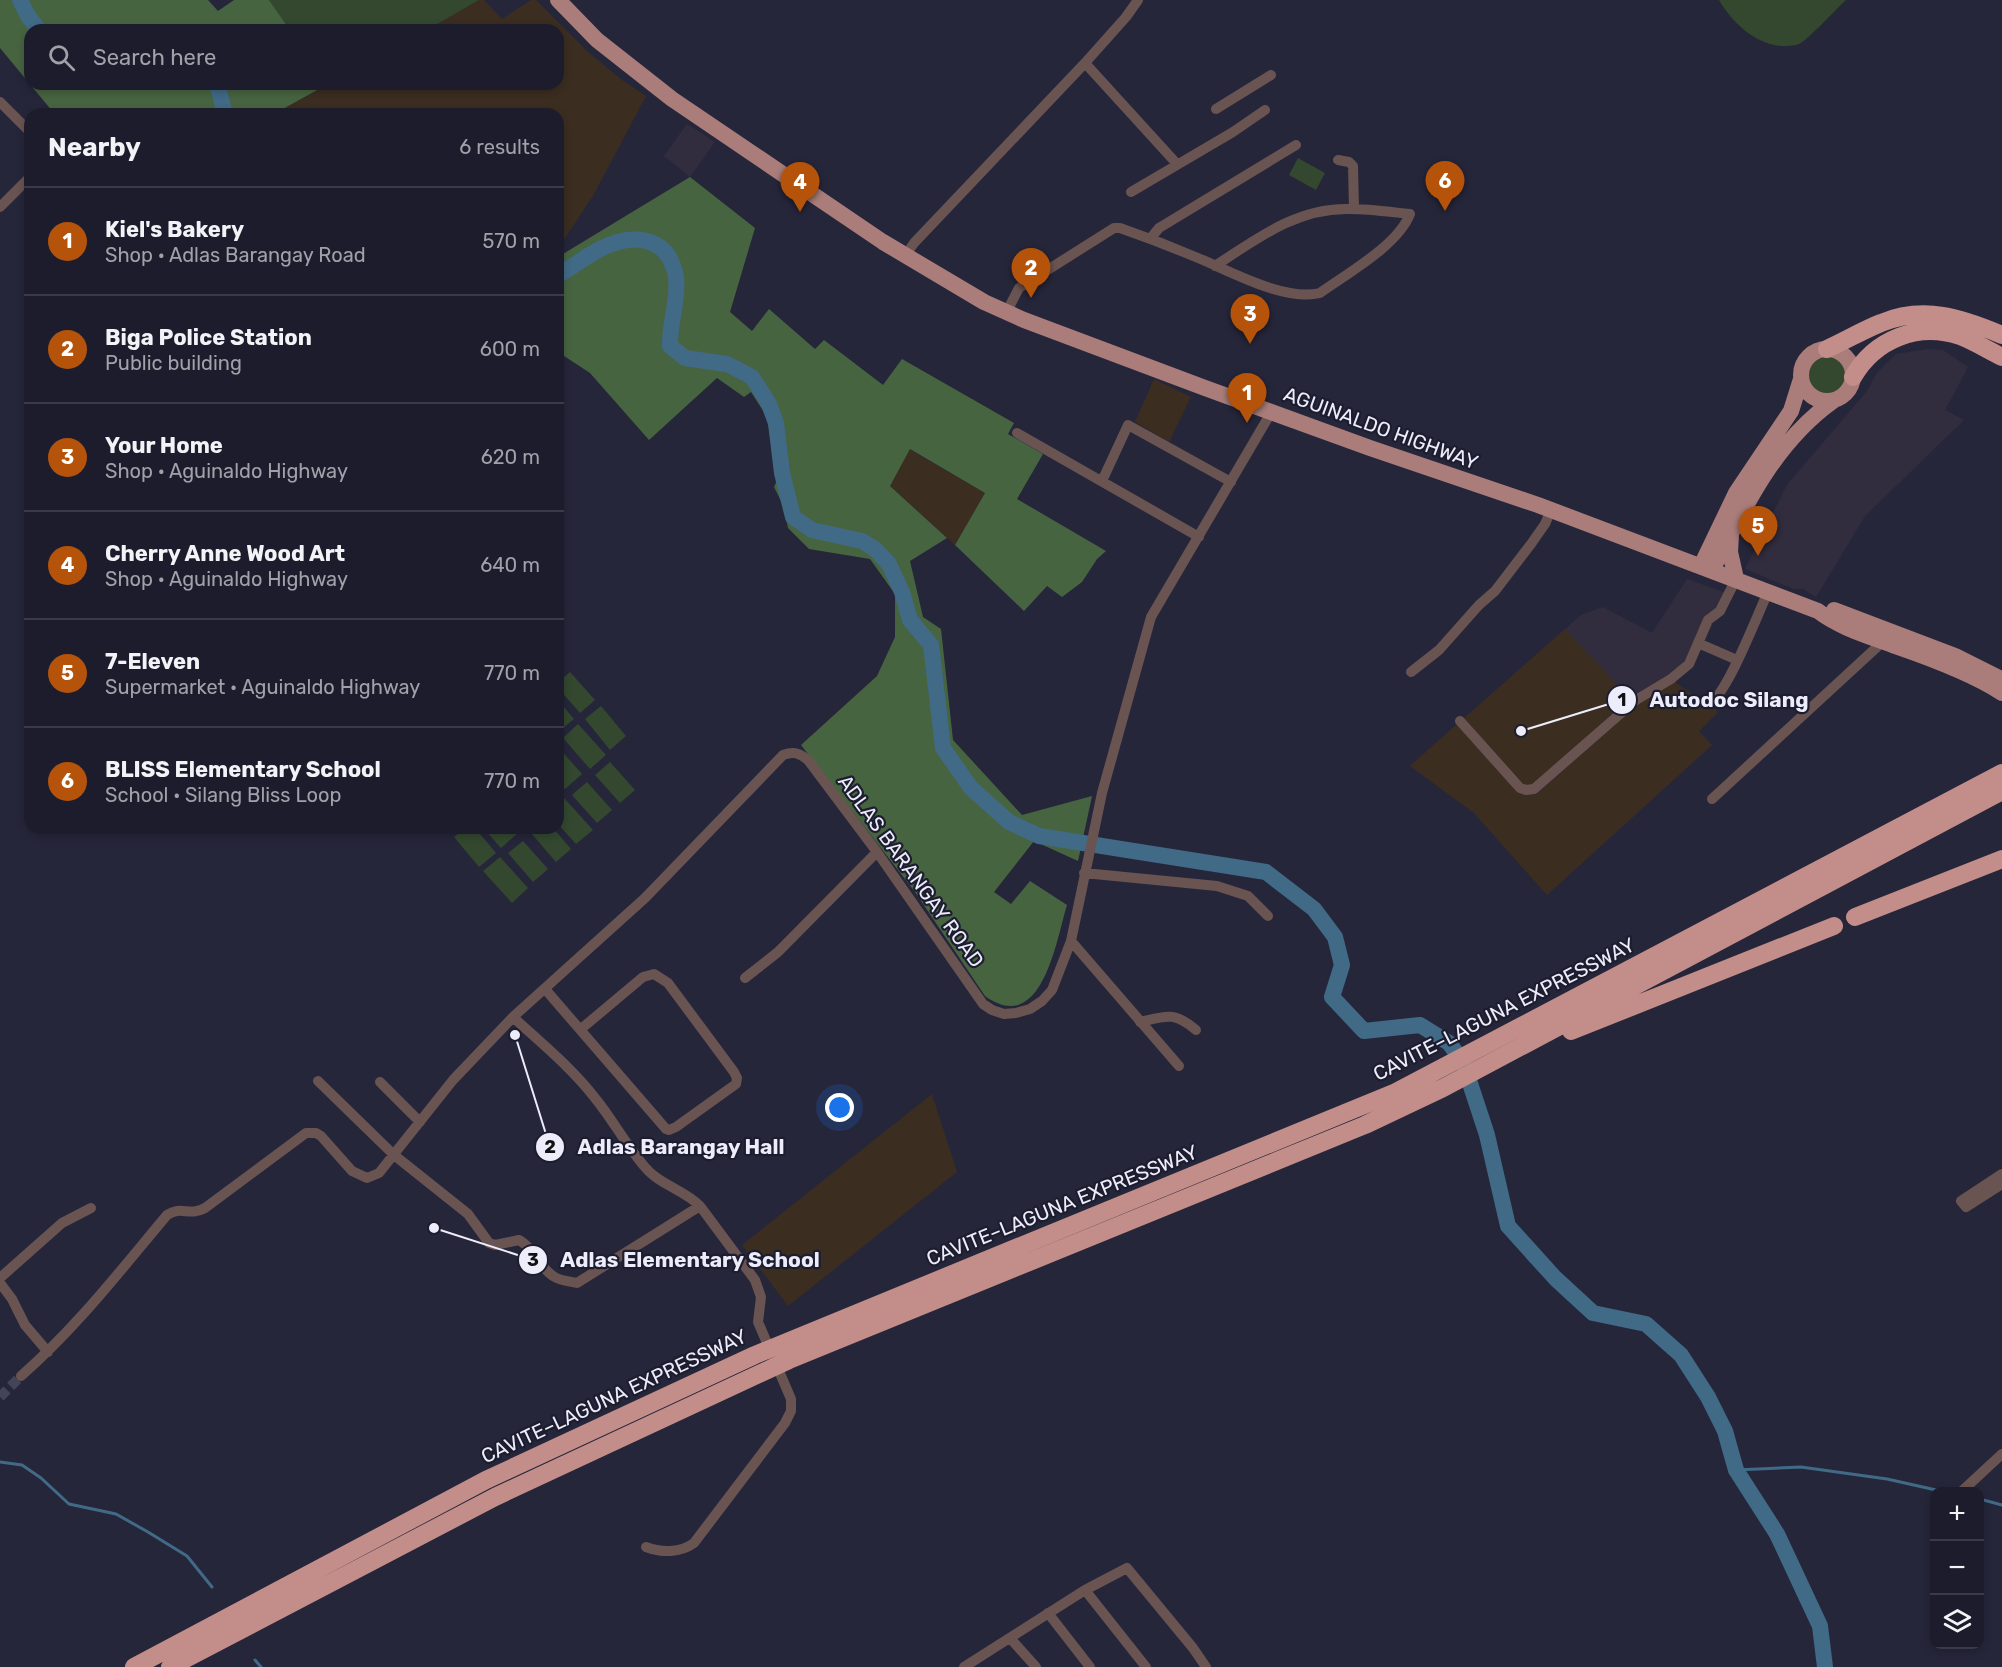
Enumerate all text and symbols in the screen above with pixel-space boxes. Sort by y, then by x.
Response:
search box [24,24,564,90]
icon: search [45,41,78,74]
text: Search here [93,44,216,71]
text: Nearby [48,132,141,163]
text: 6 results [459,135,540,159]
pin: 4 [780,162,820,212]
pin: 6 [1426,162,1464,211]
text: Kiel's Bakery [105,216,244,243]
text: 1 [63,229,72,253]
text: 570 m [482,229,540,253]
text: Shop · Adlas Barangay Road [105,243,366,267]
pin: 2 [1012,248,1050,298]
pin: 3 [1230,294,1270,344]
text: Biga Police Station [105,324,312,351]
text: 2 [61,337,74,361]
text: 600 m [480,337,540,361]
text: Public building [105,351,242,375]
pin: 1 [1228,374,1266,423]
street label: AGUINALDO HIGHWAY [1281,382,1481,474]
text: Your Home [105,432,223,459]
text: 3 [61,445,74,469]
text: 620 m [481,445,540,469]
text: Shop · Aguinaldo Highway [105,459,348,483]
pin: 5 [1738,506,1778,556]
text: Cherry Anne Wood Art [105,540,345,567]
text: 4 [61,553,74,577]
text: 640 m [480,553,540,577]
text: Shop · Aguinaldo Highway [105,567,348,591]
text: 7-Eleven [105,648,200,675]
text: 5 [61,661,74,685]
text: 770 m [484,661,540,685]
text: Supermarket · Aguinaldo Highway [105,675,420,699]
callout: Autodoc Silang [1607,680,1820,719]
text: Autodoc Silang [1649,687,1809,712]
text: 1 [1618,689,1626,711]
text: BLISS Elementary School [105,756,381,783]
text: 6 [61,769,74,793]
text: 770 m [484,769,540,793]
street label: ADLAS BARANGAY ROAD [833,770,989,972]
text: School · Silang Bliss Loop [105,783,341,807]
street label: CAVITE–LAGUNA EXPRESSWAY [1369,932,1639,1086]
your location [825,1093,854,1122]
callout: Adlas Barangay Hall [535,1127,797,1166]
text: Adlas Barangay Hall [578,1134,784,1159]
text: 2 [544,1136,556,1158]
street label: CAVITE–LAGUNA EXPRESSWAY [923,1139,1201,1271]
callout: Adlas Elementary School [518,1241,832,1280]
text: Adlas Elementary School [560,1247,820,1272]
text: 3 [527,1249,539,1271]
street label: CAVITE–LAGUNA EXPRESSWAY [477,1324,751,1468]
map controls [1930,1487,1984,1649]
button: + [1930,1487,1984,1541]
button: − [1930,1541,1984,1595]
button: layers [1930,1595,1984,1649]

